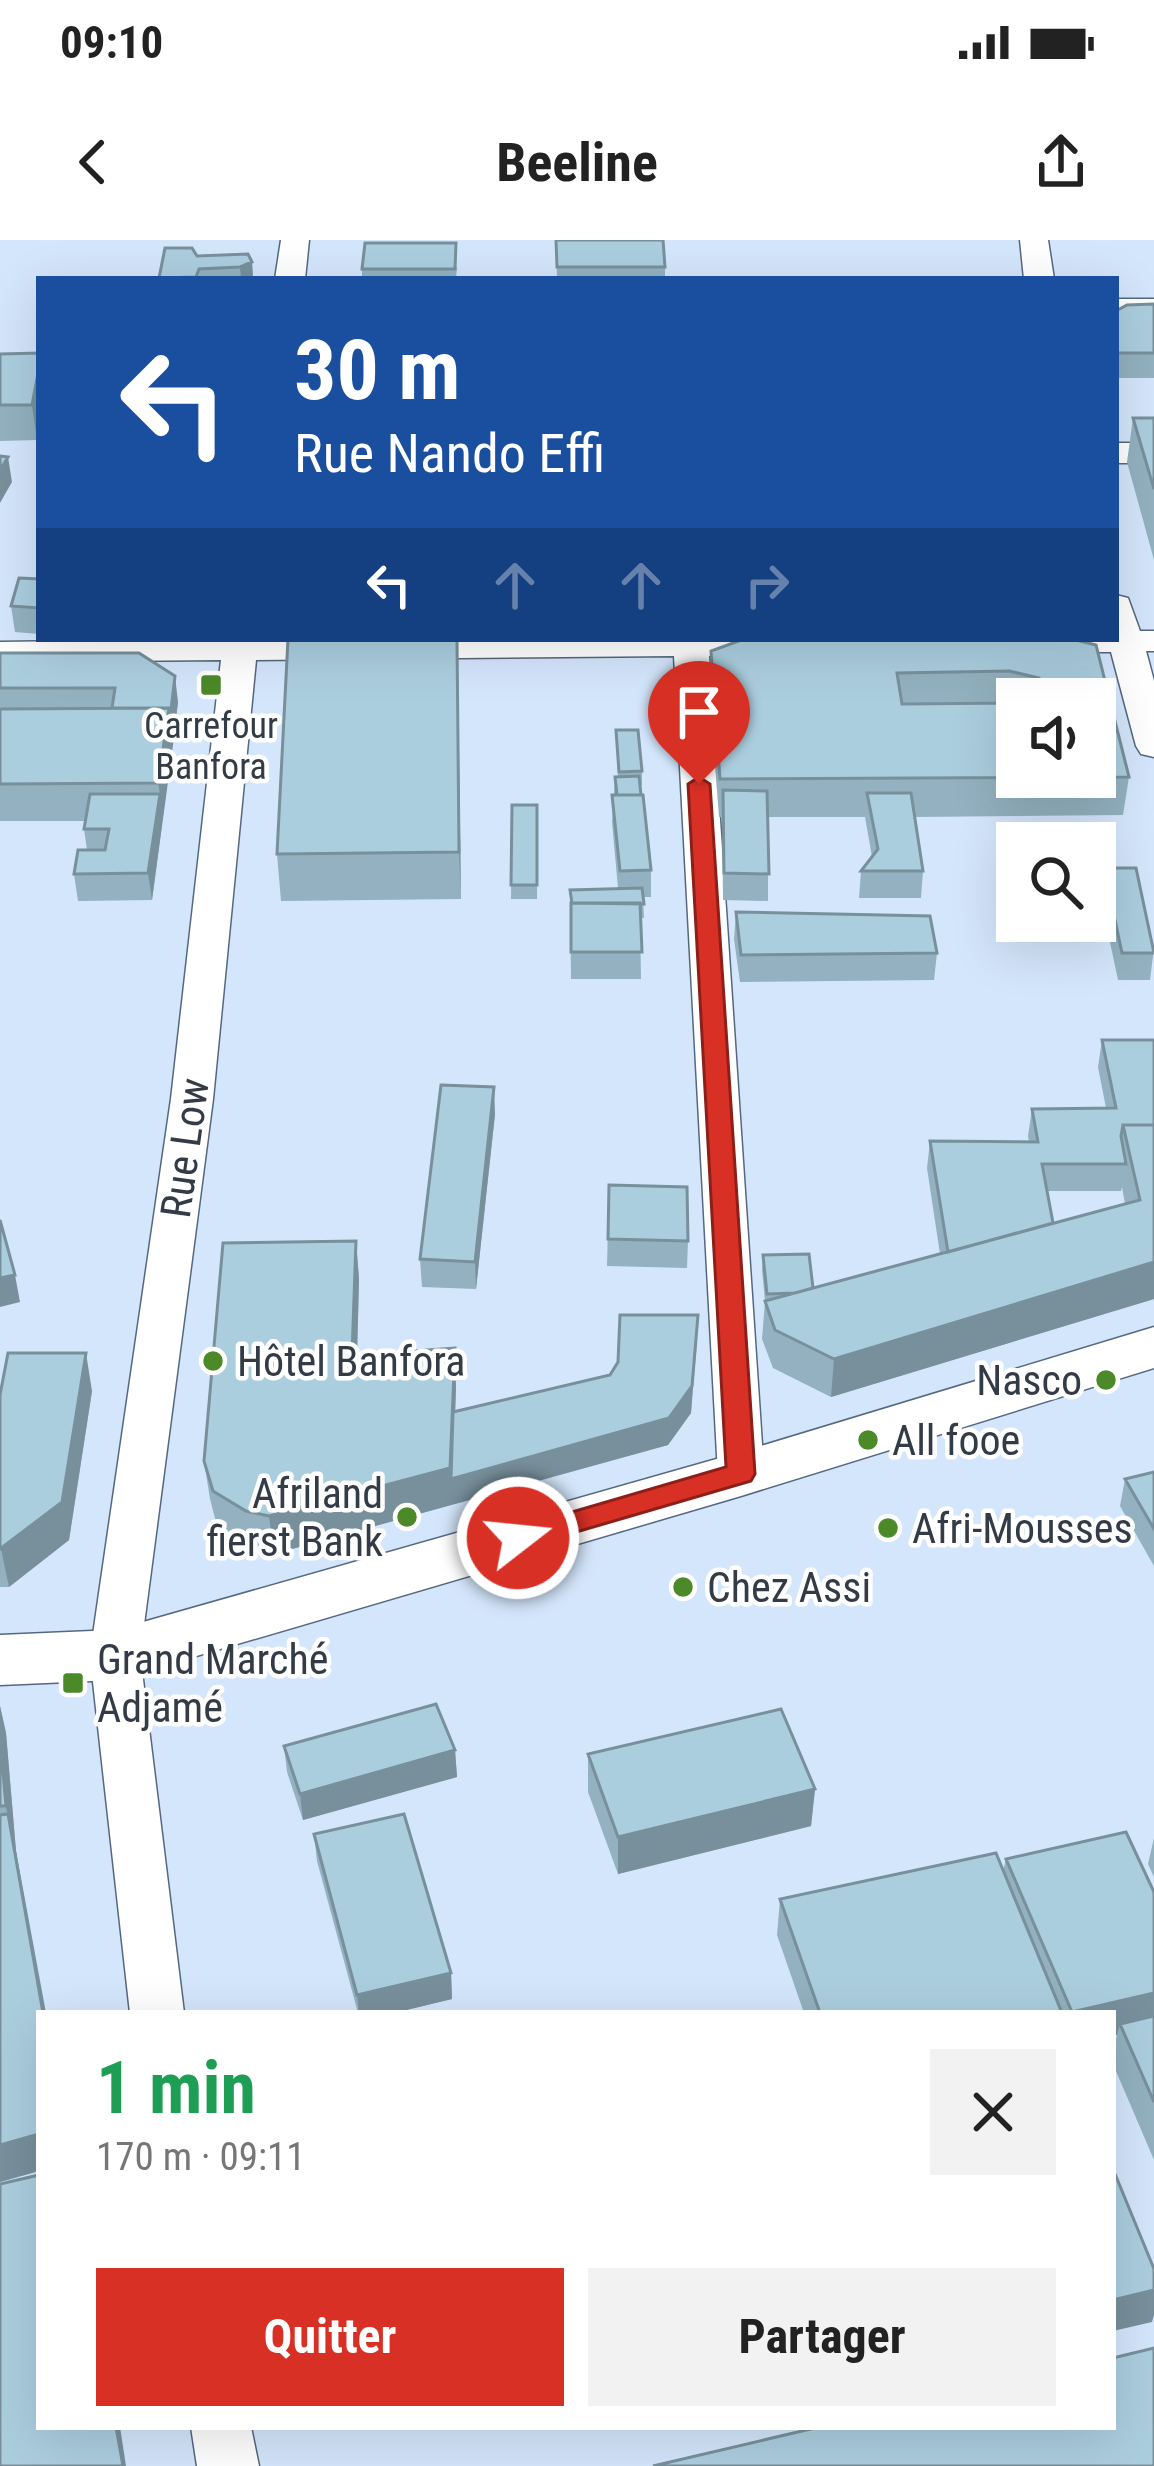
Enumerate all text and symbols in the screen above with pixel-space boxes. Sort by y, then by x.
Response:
text: 09:10 [60,16,163,69]
icon: back [60,129,126,195]
icon: share [1028,129,1094,195]
text: Beeline [496,131,658,194]
text: 30 m [294,321,461,420]
icon: left [96,324,252,480]
text: Rue Nando Effi [294,422,605,485]
icon: left [356,552,422,618]
icon: ahead [482,552,548,618]
icon: ahead [608,552,674,618]
icon: right [734,552,800,618]
pin [648,661,750,784]
marker: Carrefour Banfora [198,672,224,698]
map controls [996,678,1116,942]
button: sound [996,678,1116,798]
icon: arrive [666,679,732,745]
place label: Carrefour Banfora [144,705,278,788]
button: search [996,822,1116,942]
street label: Rue Low [151,1075,219,1221]
place label: Hôtel Banfora [237,1337,465,1386]
marker: Hôtel Banfora [200,1348,226,1374]
place label: Nasco [976,1356,1082,1405]
marker: Nasco [1093,1367,1119,1393]
place label: All fooe [892,1416,1020,1465]
marker: All fooe [855,1427,881,1453]
place label: Afriland fierst Bank [206,1469,383,1566]
position arrow [455,1475,581,1601]
marker: Afriland fierst Bank [394,1504,420,1530]
place label: Afri-Mousses [912,1504,1133,1553]
marker: Afri-Mousses [875,1515,901,1541]
place label: Chez Assi [707,1563,871,1612]
marker: Chez Assi [670,1574,696,1600]
place label: Grand Marché Adjamé [97,1635,328,1732]
marker: Grand Marché Adjamé [60,1670,86,1696]
text: 1 min [96,2046,256,2131]
button: close [930,2049,1056,2175]
text: 170 m · 09:11 [96,2134,306,2180]
button: Quitter [96,2268,564,2406]
button: Partager [588,2268,1056,2406]

